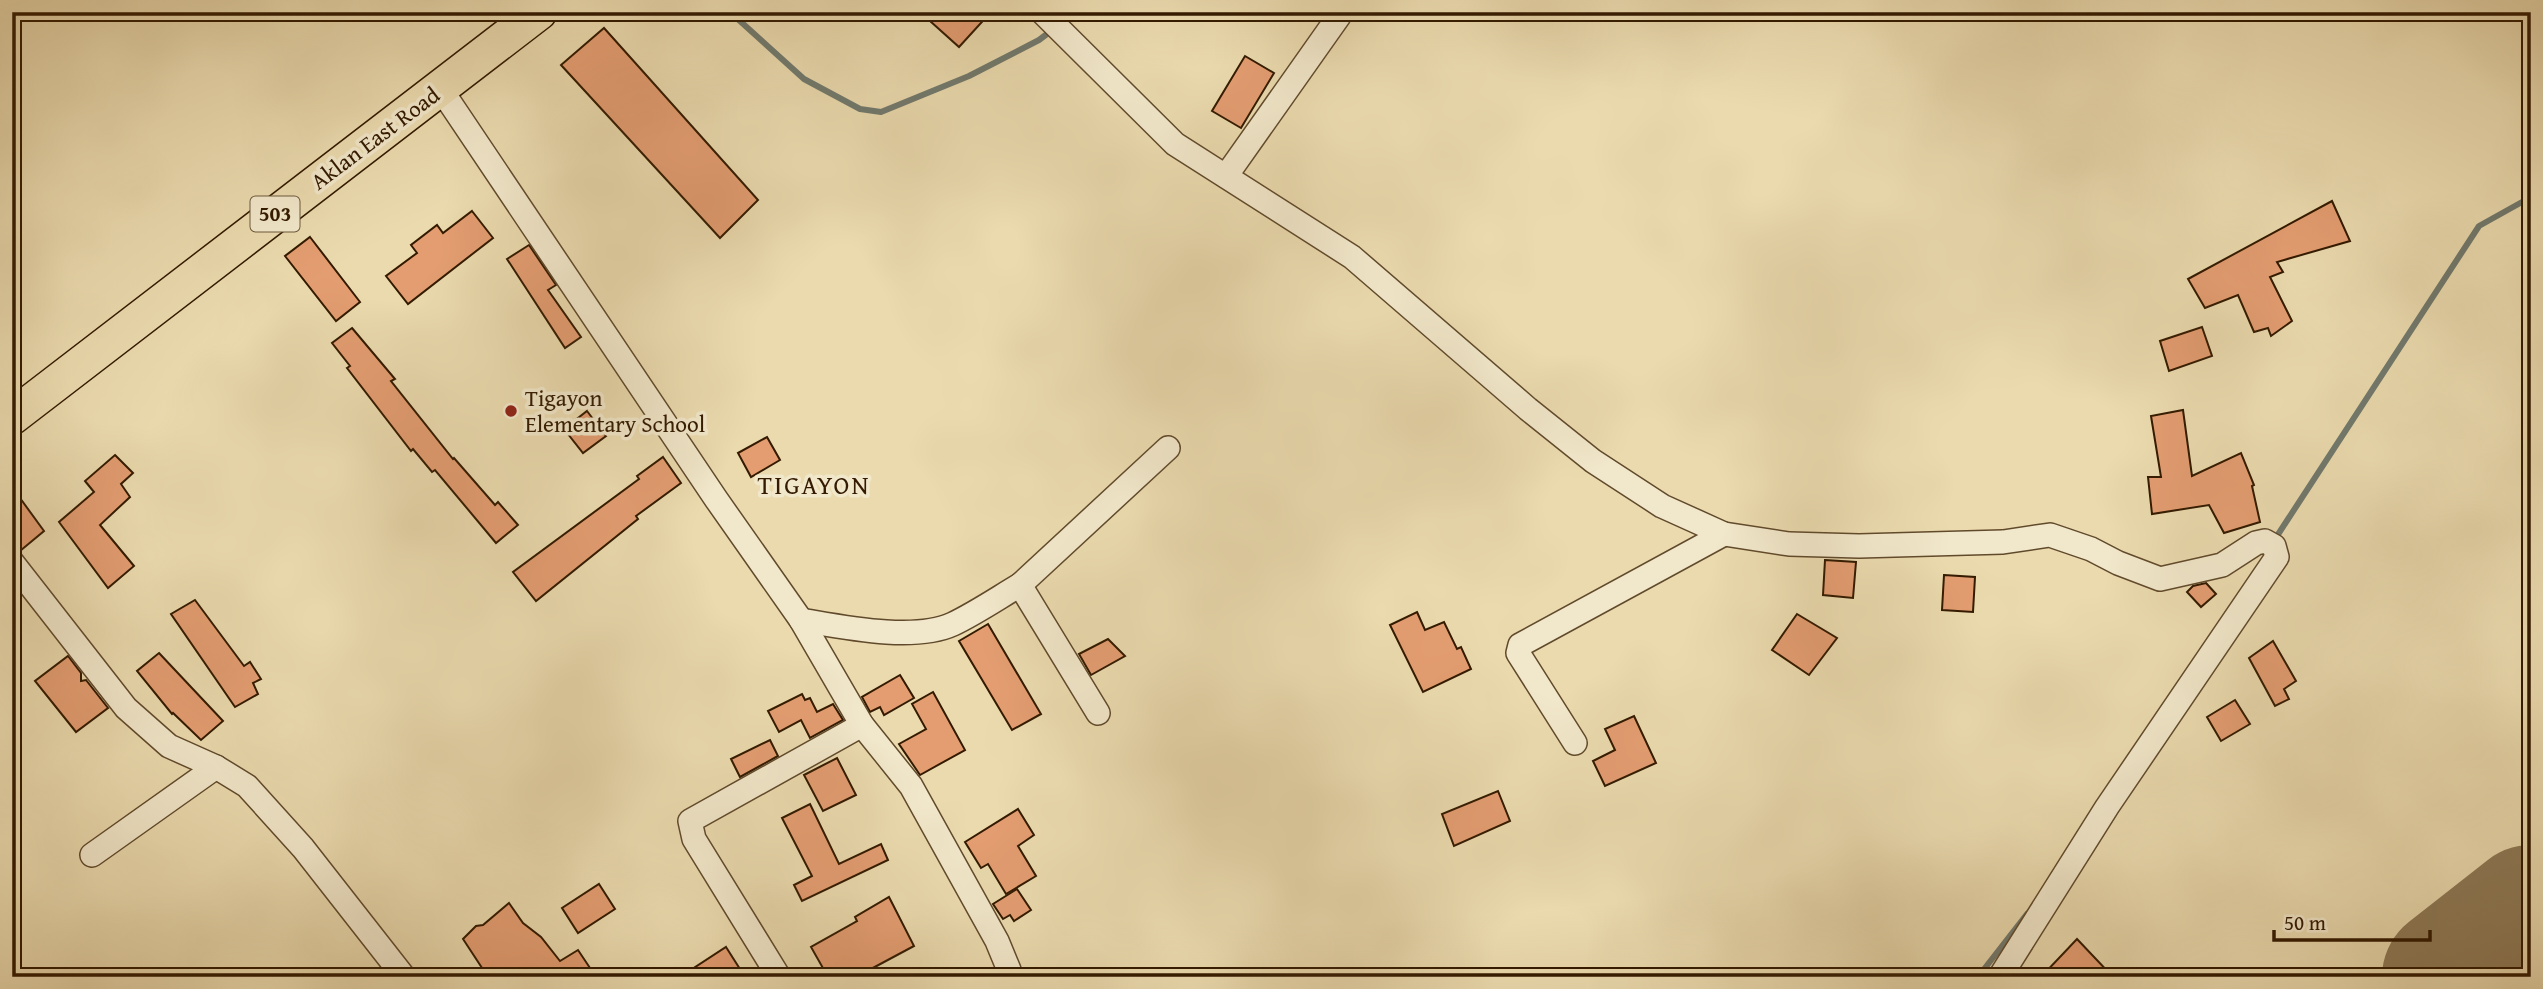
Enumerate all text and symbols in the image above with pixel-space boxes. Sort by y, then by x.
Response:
street label: Aklan East Road [303,78,447,197]
road number: 503 [250,196,300,232]
place label: Tigayon Elementary School [525,381,705,440]
marker: Tigayon Elementary School [503,403,519,419]
district label: TIGAYON [758,465,870,504]
scale bar [2274,898,2429,942]
text: 50 m [2284,907,2326,938]

